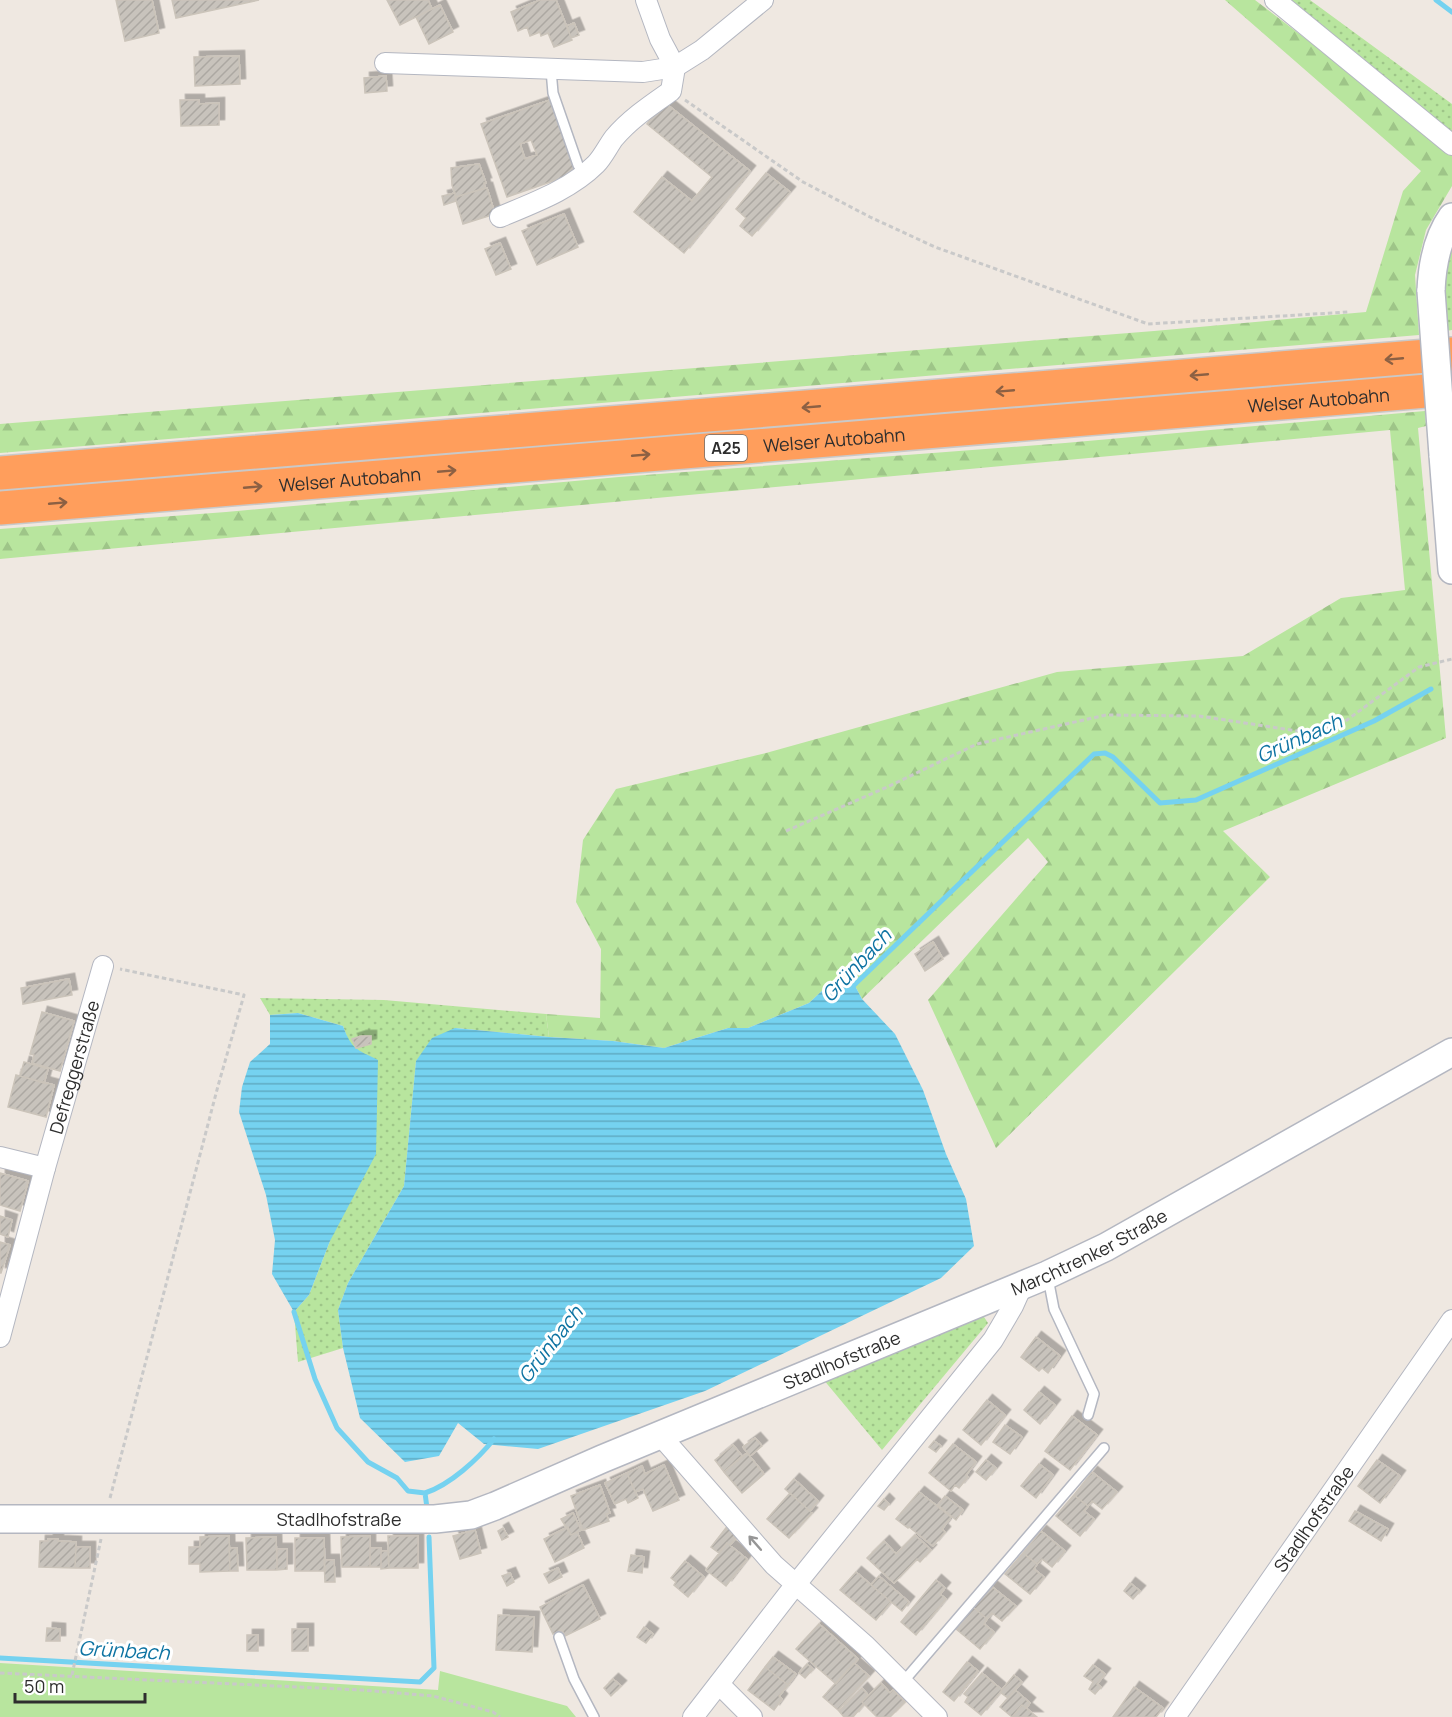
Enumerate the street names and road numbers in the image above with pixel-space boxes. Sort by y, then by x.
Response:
street label: Welser Autobahn [1247,382,1390,418]
street label: Welser Autobahn [762,422,906,457]
road number: A25 [705,435,747,461]
street label: Welser Autobahn [278,462,422,497]
street label: Defreggerstraße [43,997,105,1137]
street label: Marchtrenker Straße [1007,1203,1171,1301]
street label: Stadlhofstraße [779,1325,904,1395]
street label: Stadlhofstraße [1268,1460,1359,1577]
street label: Stadlhofstraße [276,1507,402,1531]

